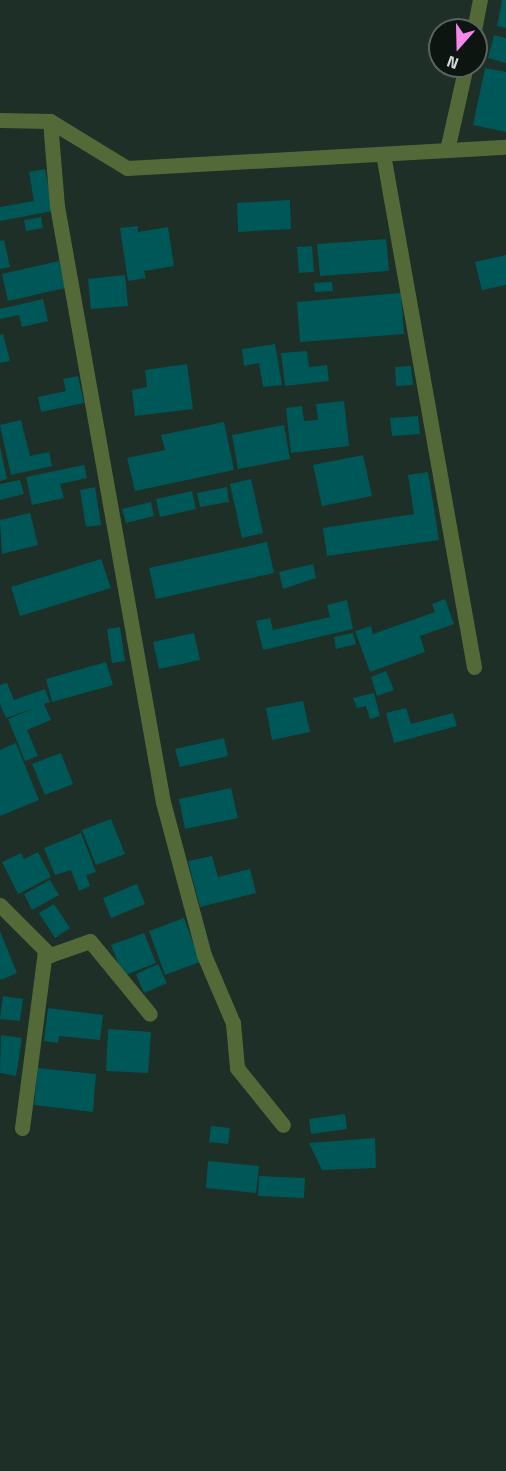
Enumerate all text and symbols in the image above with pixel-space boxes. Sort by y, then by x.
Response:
north arrow [428,18,488,78]
text: N [443,50,462,76]

